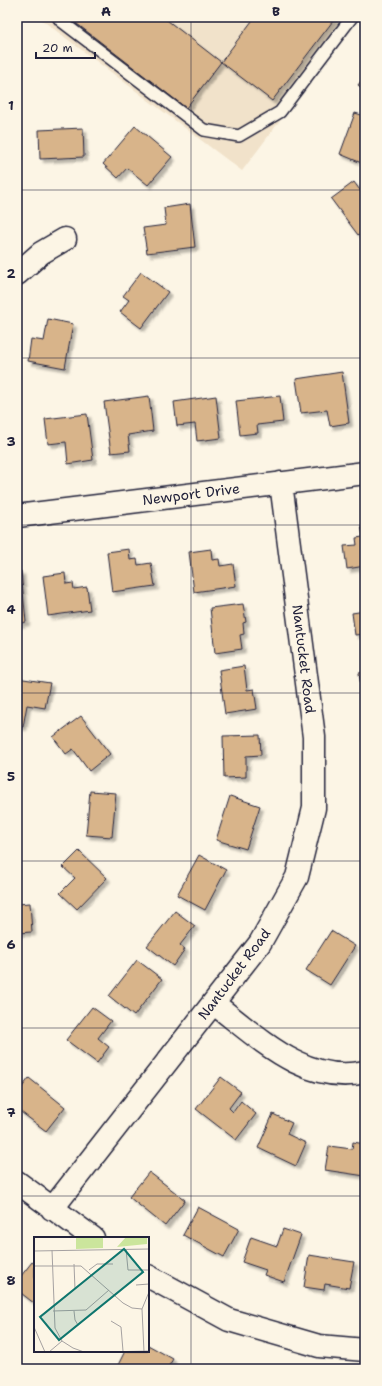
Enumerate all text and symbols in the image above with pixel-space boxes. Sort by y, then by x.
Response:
text: A [101,3,111,20]
text: B [272,3,280,20]
scale bar [36,34,95,60]
text: 20 m [42,40,73,56]
text: 1 [8,97,14,114]
text: 2 [6,265,16,282]
text: 3 [6,433,16,450]
street label: Newport Drive [141,479,241,509]
text: 4 [6,601,16,618]
street label: Nantucket Road [288,603,320,715]
text: 5 [7,768,15,785]
street label: Nantucket Road [194,925,274,1023]
text: 6 [6,936,16,953]
text: 7 [6,1104,16,1121]
inset map [34,1237,149,1352]
text: 8 [6,1272,16,1289]

